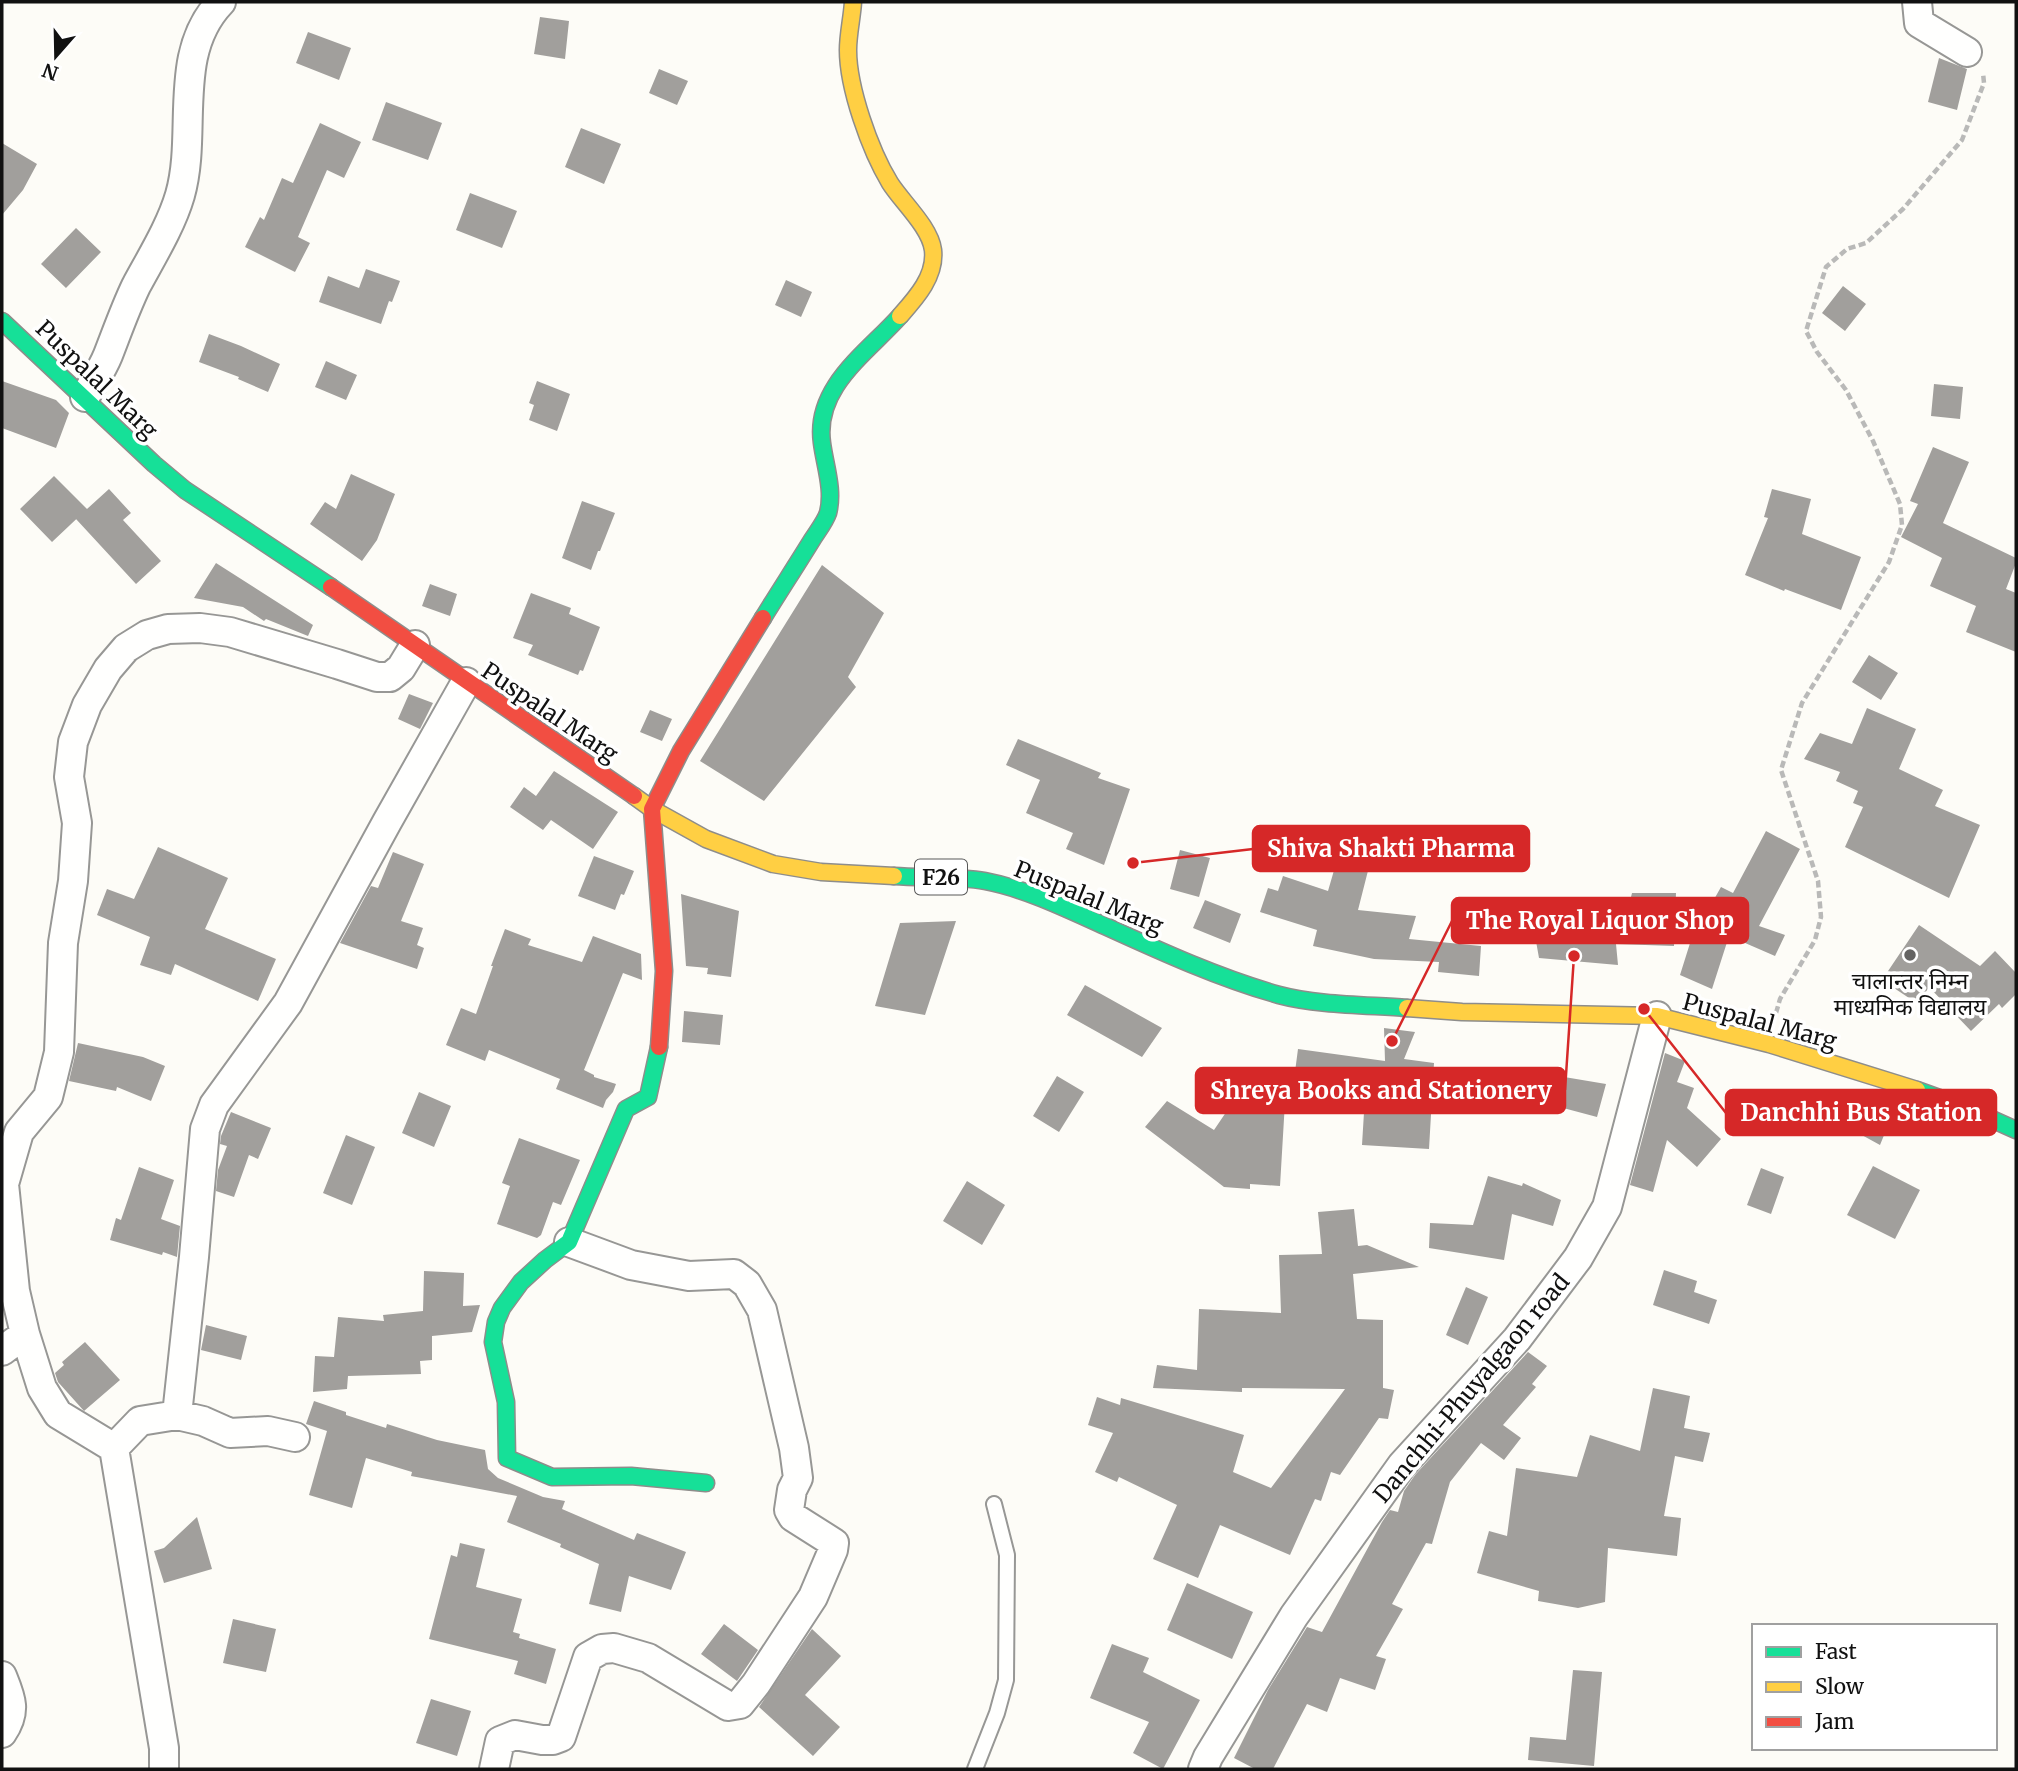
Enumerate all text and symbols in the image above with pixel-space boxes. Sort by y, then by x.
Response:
north arrow [21,21,91,91]
text: N [39,58,61,86]
street label: Puspalal Marg [30,314,164,444]
street label: Puspalal Marg [476,656,624,768]
callout: Shiva Shakti Pharma [1253,826,1529,871]
text: Shiva Shakti Pharma [1267,833,1515,864]
street label: Puspalal Marg [1010,854,1168,940]
road number: F26 [915,860,967,894]
callout: The Royal Liquor Shop [1452,898,1748,943]
text: The Royal Liquor Shop [1466,905,1734,936]
marker: चालान्तर निम्न माध्यमिक विद्यालय [1902,947,1918,963]
place label: चालान्तर निम्न माध्यमिक विद्यालय [1834,966,1987,1021]
street label: Puspalal Marg [1680,987,1840,1056]
callout: Shreya Books and Stationery [1196,1068,1565,1113]
text: Shreya Books and Stationery [1210,1075,1553,1106]
callout: Danchhi Bus Station [1726,1090,1996,1135]
text: Danchhi Bus Station [1740,1097,1982,1128]
street label: Danchhi-Phuyalgaon road [1367,1268,1575,1508]
legend [1752,1624,1997,1750]
text: Fast [1815,1638,1857,1665]
text: Slow [1815,1673,1864,1700]
text: Jam [1814,1708,1854,1735]

